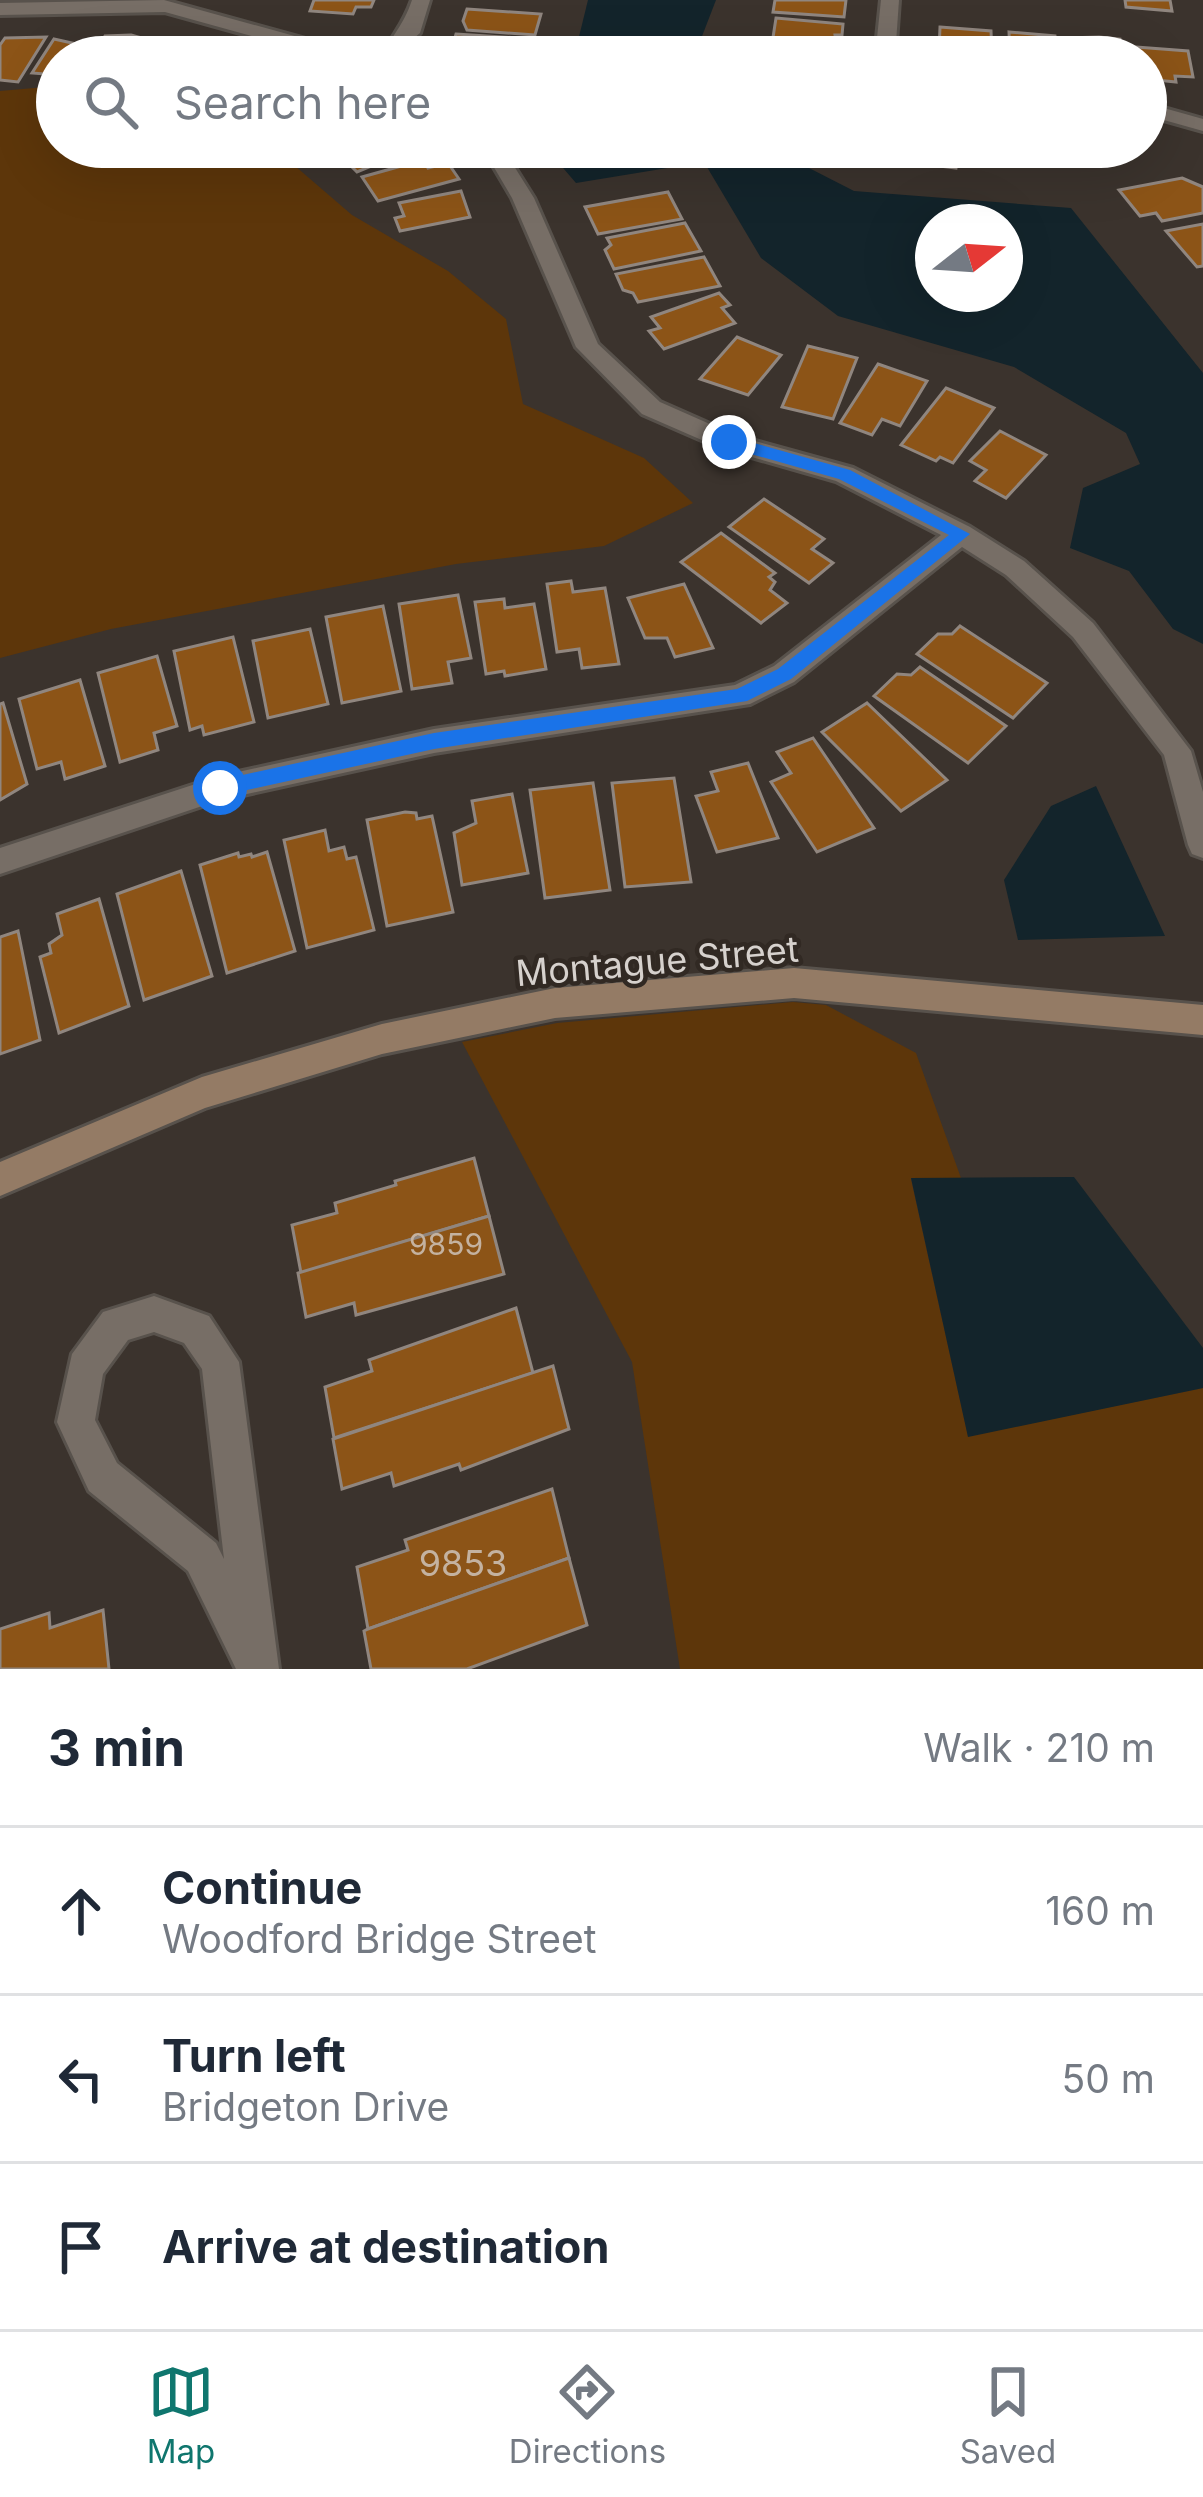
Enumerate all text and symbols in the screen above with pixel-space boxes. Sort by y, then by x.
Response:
search box [36,36,1167,168]
icon: search [78,69,144,135]
text: Search here [174,75,431,130]
north arrow [915,204,1023,312]
route end [702,415,756,469]
route start [193,761,247,815]
street label: Montague Street [514,927,800,995]
house number: 9859 [409,1226,483,1262]
house number: 9853 [419,1541,507,1585]
text: 3 min [48,1717,185,1778]
text: Walk · 210 m [923,1724,1155,1771]
text: Continue [162,1860,362,1915]
icon: ahead [48,1878,114,1944]
text: 160 m [1045,1887,1155,1934]
text: Woodford Bridge Street [162,1915,596,1962]
text: Turn left [162,2028,346,2083]
icon: left [48,2046,114,2112]
text: 50 m [1062,2055,1155,2102]
text: Bridgeton Drive [162,2083,449,2130]
icon: arrive [48,2214,114,2280]
text: Arrive at destination [162,2219,609,2274]
tab: Map [147,2359,215,2471]
tab: Directions [509,2359,666,2471]
tab: Saved [960,2359,1056,2471]

